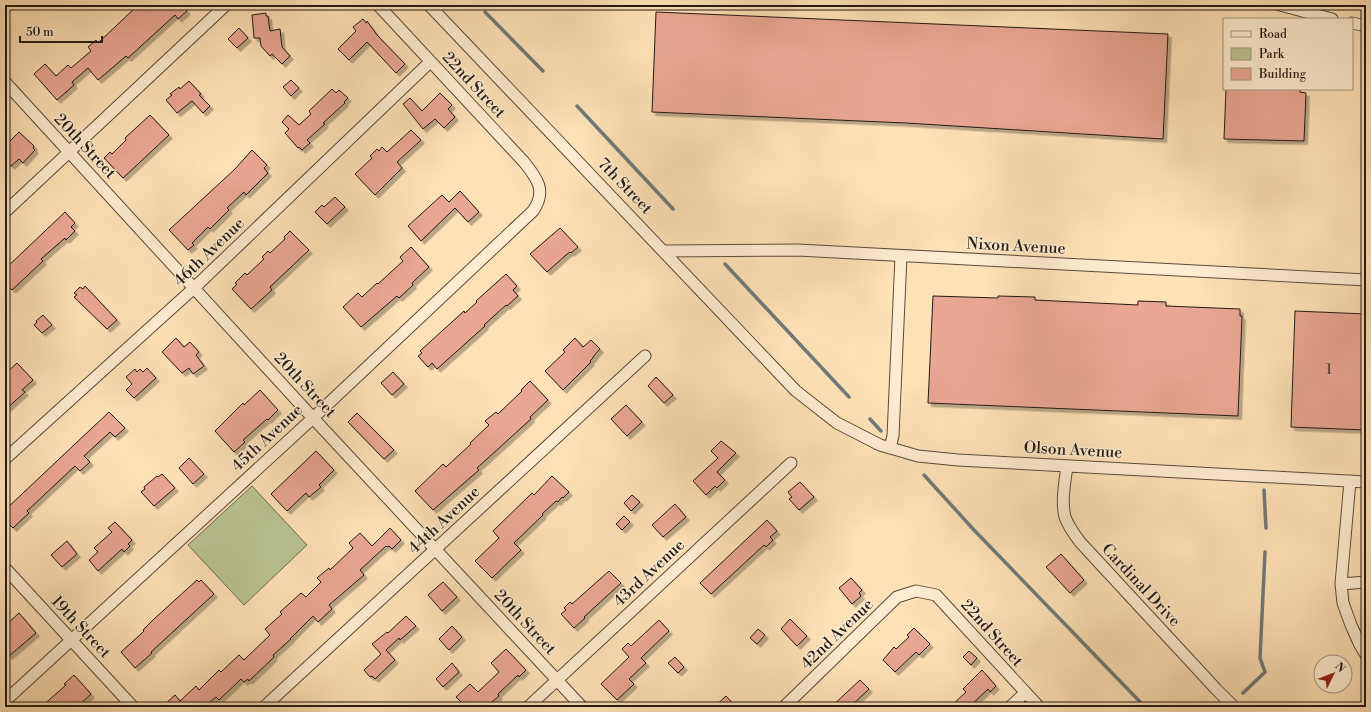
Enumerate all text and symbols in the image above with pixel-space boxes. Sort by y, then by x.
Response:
scale bar [20,18,102,44]
legend [1223,18,1353,90]
text: 50 m [26,25,54,40]
text: Road [1259,27,1287,42]
text: Park [1259,47,1285,62]
street label: 22nd Street [438,48,510,123]
text: Building [1258,67,1307,82]
street label: 20th Street [50,109,120,183]
street label: 7th Street [593,154,657,218]
street label: 46th Avenue [169,213,249,291]
street label: Nixon Avenue [966,233,1066,259]
street label: 20th Street [270,348,340,422]
house number: 1 [1326,361,1332,379]
street label: 45th Avenue [227,400,307,476]
street label: Olson Avenue [1023,437,1123,463]
street label: 44th Avenue [404,482,484,558]
street label: 43rd Avenue [609,535,689,611]
street label: Cardinal Drive [1097,539,1185,631]
street label: 20th Street [490,585,560,659]
street label: 19th Street [47,592,115,663]
street label: 42nd Avenue [796,594,878,674]
street label: 22nd Street [957,595,1028,671]
north arrow [1313,654,1353,694]
text: N [1331,660,1348,676]

